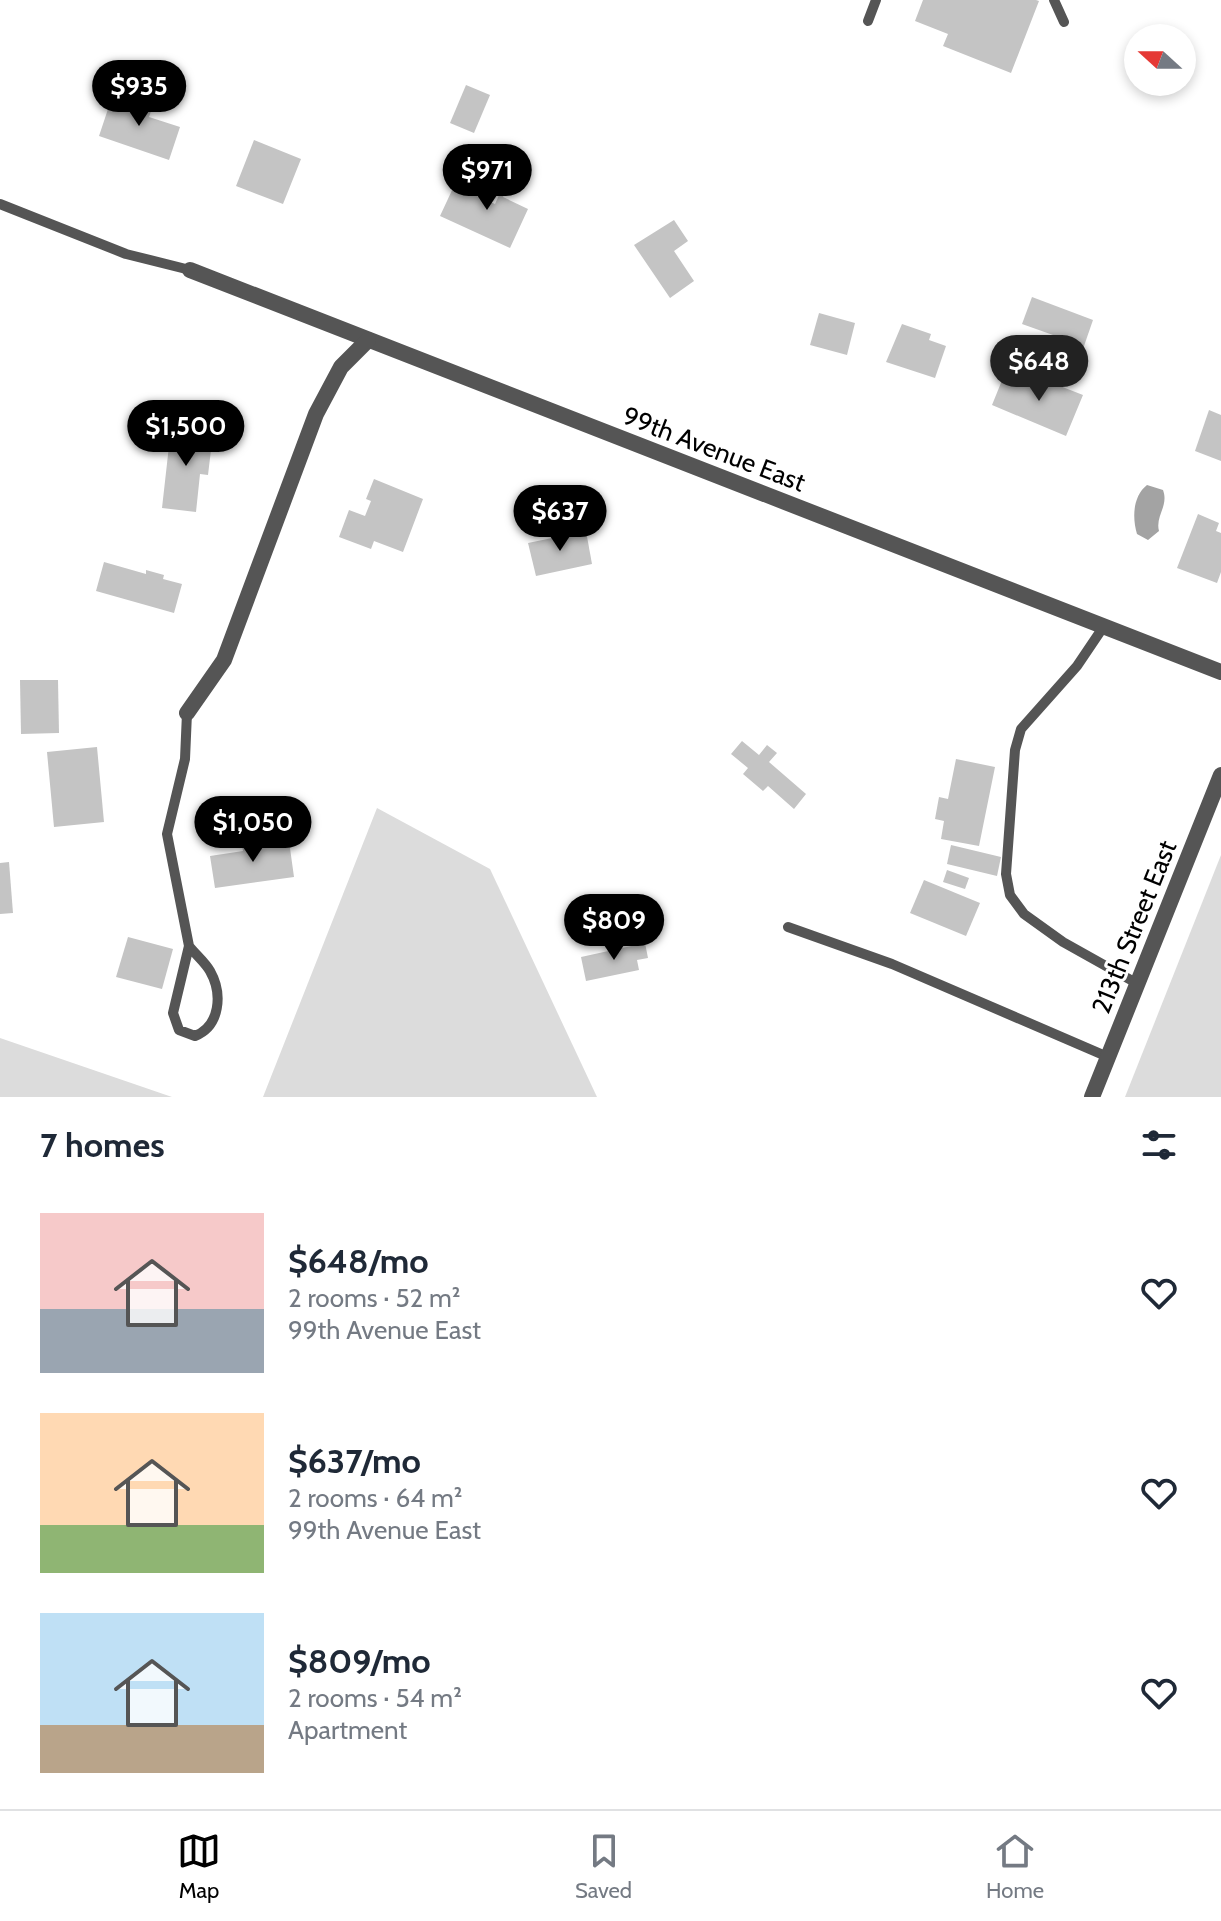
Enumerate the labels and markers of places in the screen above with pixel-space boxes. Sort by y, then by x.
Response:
pin: $935 [92,60,186,128]
pin: $971 [440,144,534,212]
pin: $648 [992,335,1086,403]
pin: $1,500 [121,400,251,468]
pin: $637 [513,485,607,553]
pin: $1,050 [188,796,318,864]
pin: $809 [567,894,661,962]

